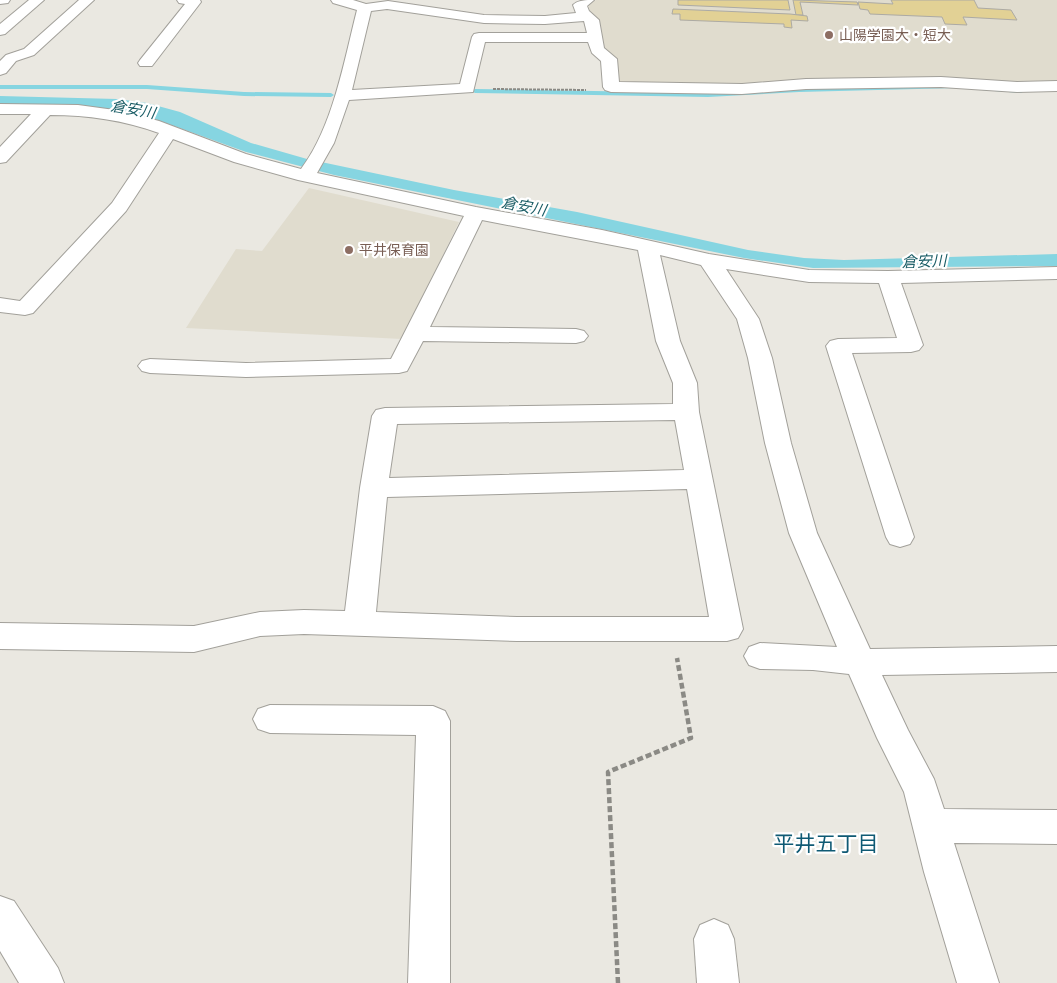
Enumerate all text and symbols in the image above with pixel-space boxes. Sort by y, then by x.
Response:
place label: 山陽学園大・短大 [839,26,951,44]
marker: 山陽学園大・短大 [823,29,835,41]
water label: 倉安川 [109,96,159,123]
water label: 倉安川 [500,192,550,220]
place label: 平井保育園 [359,241,429,259]
marker: 平井保育園 [343,244,355,256]
water label: 倉安川 [901,251,949,271]
district label: 平井五丁目 [774,830,879,857]

